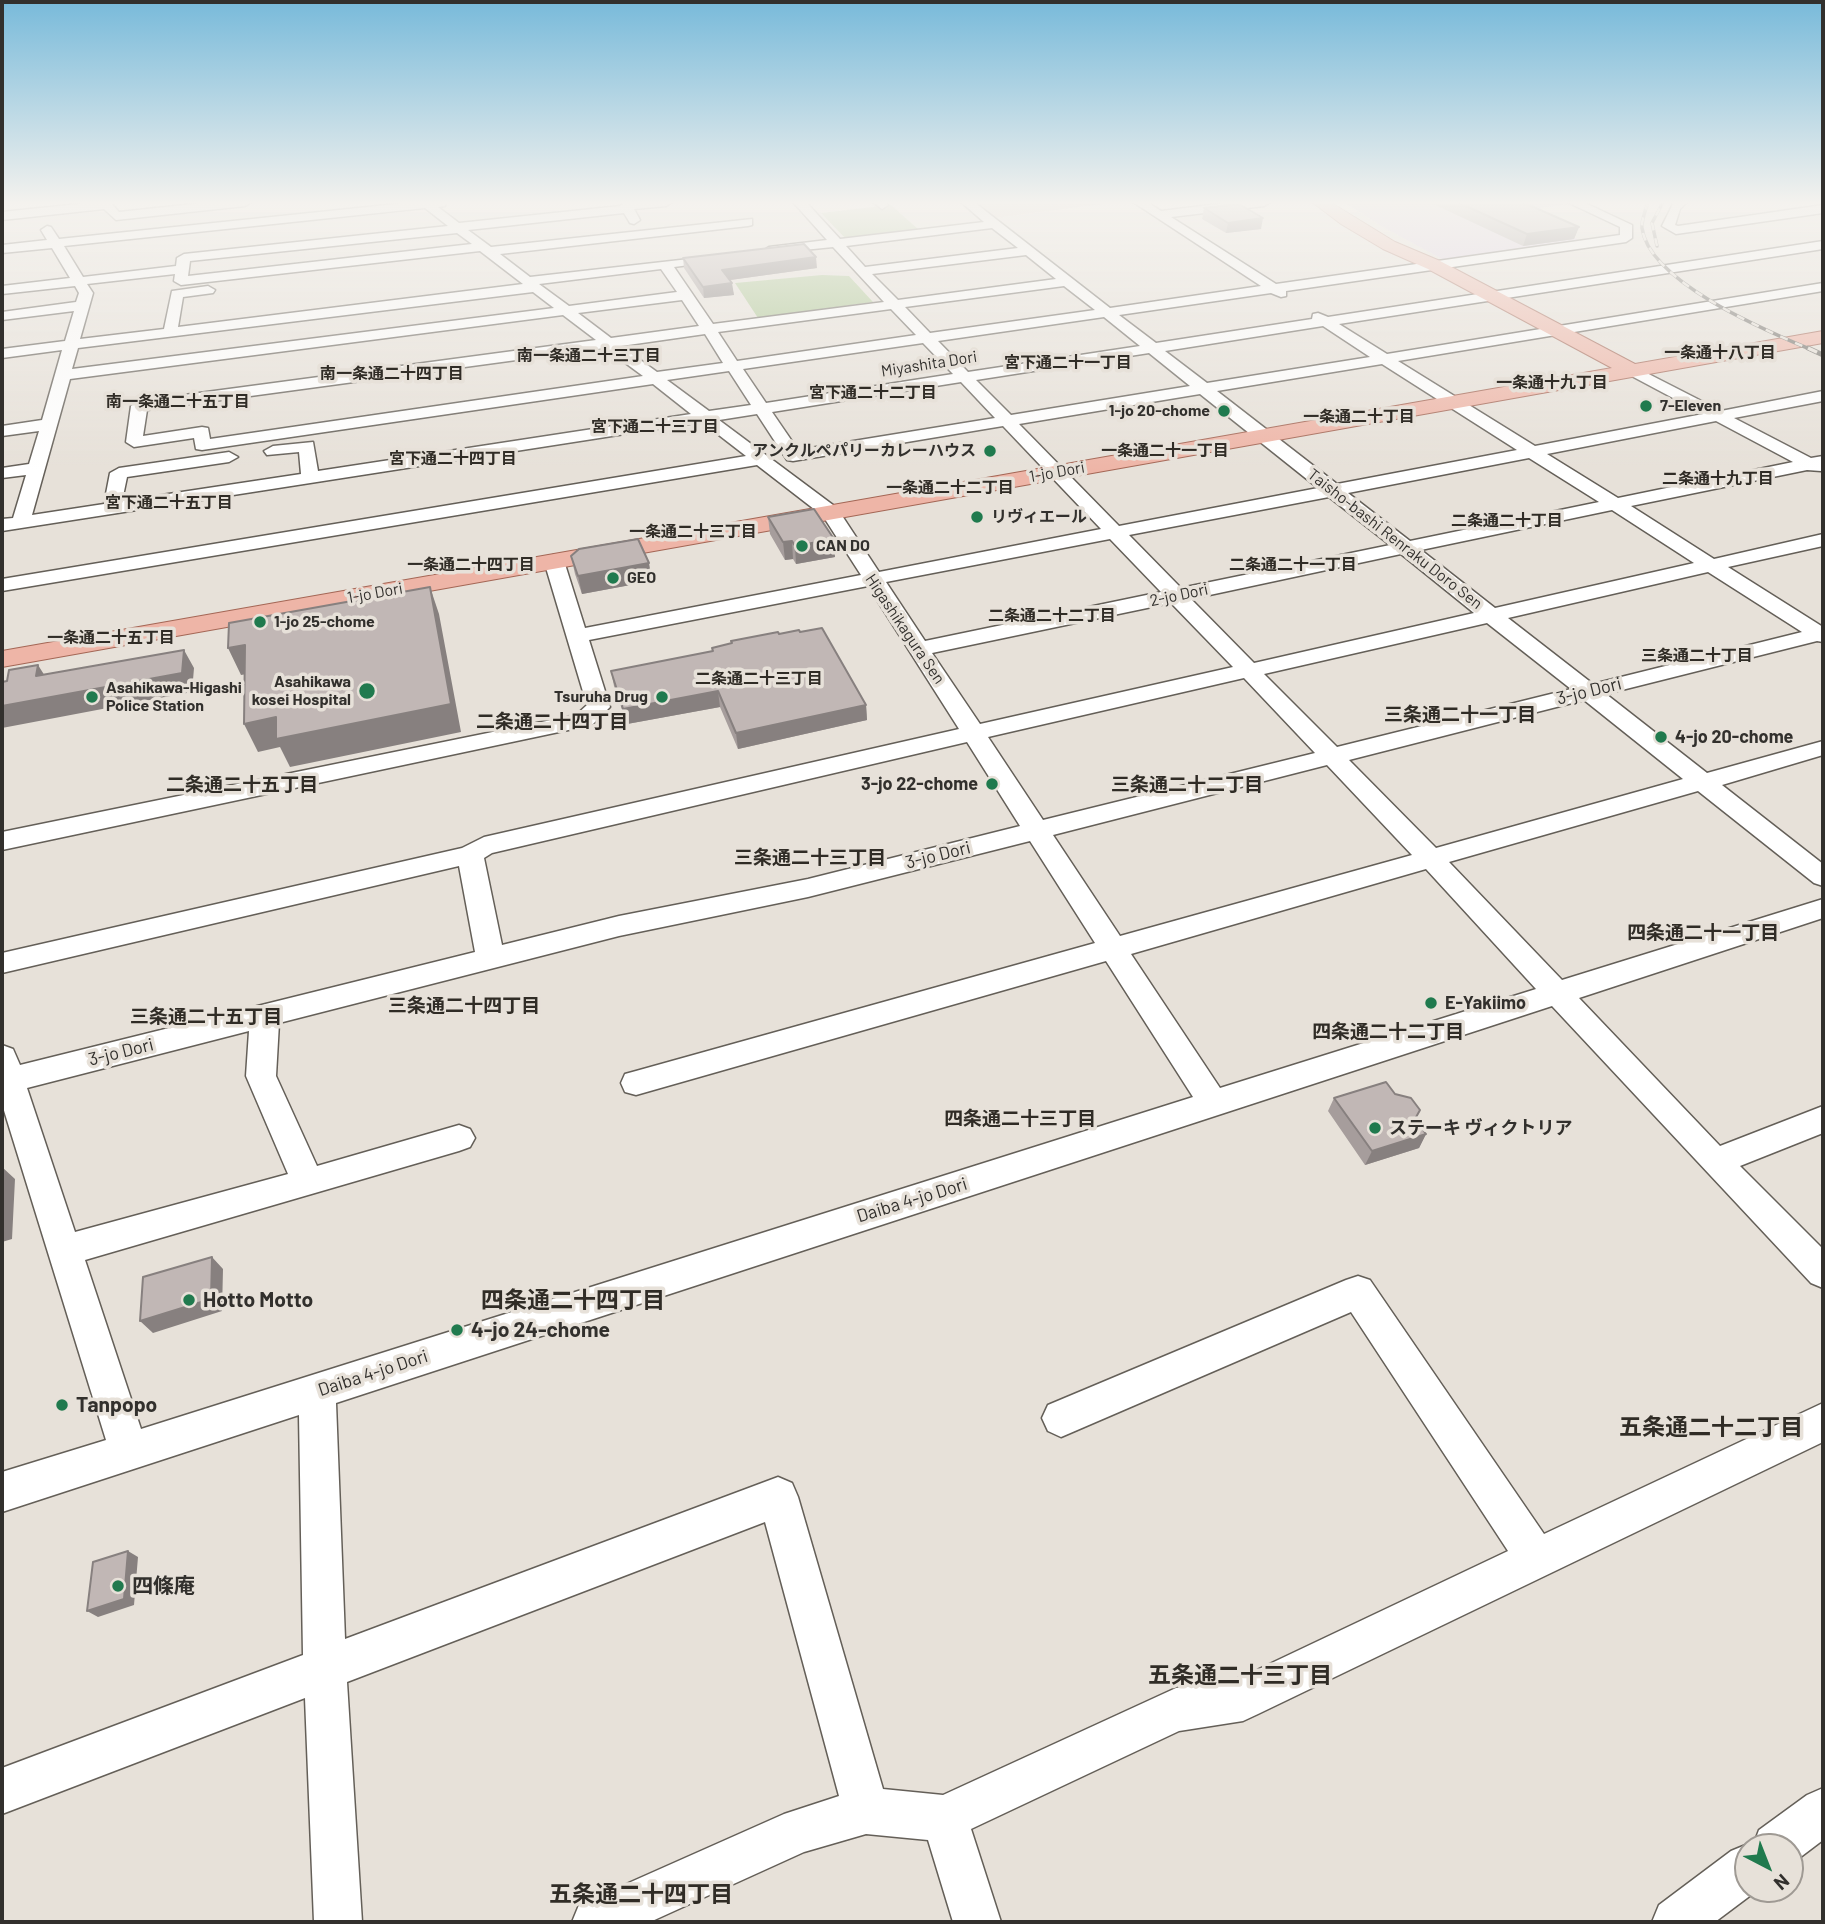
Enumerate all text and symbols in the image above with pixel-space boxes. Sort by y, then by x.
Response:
district label: 一条通十八丁目 [1664,343,1776,363]
district label: 南一条通二十三丁目 [517,346,661,366]
street label: Miyashita Dori [880,347,978,381]
district label: 宮下通二十一丁目 [1004,353,1132,373]
district label: 南一条通二十四丁目 [320,364,464,384]
district label: 一条通十九丁目 [1496,373,1608,393]
district label: 宮下通二十二丁目 [809,383,937,403]
district label: 南一条通二十五丁目 [106,392,250,412]
place label: 7-Eleven [1660,396,1721,416]
marker: 7-Eleven [1638,398,1654,414]
place label: 1-jo 20-chome [1109,401,1210,421]
marker: 1-jo 20-chome [1216,403,1232,419]
district label: 一条通二十丁目 [1303,407,1415,427]
district label: 宮下通二十三丁目 [591,417,719,437]
place label: アンクルぺパリーカレーハウス [752,441,976,461]
district label: 一条通二十一丁目 [1101,441,1229,461]
marker: アンクルぺパリーカレーハウス [982,443,998,459]
district label: 宮下通二十四丁目 [389,449,517,469]
street label: 1-jo Dori [1028,458,1086,486]
street label: Taisho-bashi Renraku Doro Sen [1304,465,1486,613]
district label: 二条通十九丁目 [1662,469,1774,489]
district label: 一条通二十二丁目 [886,478,1014,498]
district label: 宮下通二十五丁目 [105,493,233,513]
place label: リヴィエール [991,507,1087,527]
marker: リヴィエール [969,509,985,525]
district label: 二条通二十丁目 [1451,511,1563,531]
district label: 一条通二十三丁目 [629,522,757,542]
place label: CAN DO [816,536,870,556]
marker: CAN DO [794,538,810,554]
district label: 一条通二十四丁目 [407,555,535,575]
district label: 二条通二十一丁目 [1229,555,1357,575]
place label: GEO [627,568,656,588]
marker: GEO [605,570,621,586]
street label: Higashikagura Sen [861,570,949,688]
street label: 1-jo Dori [346,579,404,607]
street label: 2-jo Dori [1148,579,1210,611]
district label: 二条通二十二丁目 [988,606,1116,626]
place label: 1-jo 25-chome [274,612,375,632]
marker: 1-jo 25-chome [252,614,268,630]
district label: 一条通二十五丁目 [47,628,175,648]
district label: 三条通二十丁目 [1641,646,1753,666]
district label: 二条通二十三丁目 [695,669,823,689]
place label: Asahikawa kosei Hospital [252,672,351,710]
street label: 3-jo Dori [1554,673,1624,709]
place label: Asahikawa-Higashi Police Station [106,678,242,716]
marker: Asahikawa kosei Hospital [357,681,377,701]
place label: Tsuruha Drug [554,687,648,707]
marker: Asahikawa-Higashi Police Station [84,689,100,705]
marker: Tsuruha Drug [654,689,670,705]
district label: 三条通二十一丁目 [1384,704,1536,726]
district label: 二条通二十四丁目 [476,711,628,733]
place label: 4-jo 20-chome [1675,726,1793,748]
marker: 4-jo 20-chome [1653,729,1669,745]
place label: 3-jo 22-chome [861,773,978,795]
district label: 二条通二十五丁目 [166,774,318,796]
district label: 三条通二十二丁目 [1111,774,1263,796]
marker: 3-jo 22-chome [984,776,1000,792]
street label: 3-jo Dori [903,837,973,873]
district label: 三条通二十三丁目 [734,847,886,869]
district label: 四条通二十一丁目 [1627,922,1779,944]
place label: E-Yakiimo [1445,992,1526,1014]
district label: 三条通二十四丁目 [388,995,540,1017]
marker: E-Yakiimo [1423,995,1439,1011]
district label: 三条通二十五丁目 [130,1006,282,1028]
district label: 四条通二十二丁目 [1312,1021,1464,1043]
street label: 3-jo Dori [86,1034,156,1070]
district label: 四条通二十三丁目 [944,1108,1096,1130]
place label: ステーキ ヴィクトリア [1389,1117,1573,1139]
marker: ステーキ ヴィクトリア [1367,1120,1383,1136]
street label: Daiba 4-jo Dori [854,1173,970,1227]
district label: 四条通二十四丁目 [481,1286,665,1314]
place label: Hotto Motto [203,1287,313,1313]
marker: Hotto Motto [181,1292,197,1308]
place label: 4-jo 24-chome [471,1317,610,1343]
marker: 4-jo 24-chome [449,1322,465,1338]
street label: Daiba 4-jo Dori [315,1345,431,1401]
place label: Tanpopo [76,1392,157,1418]
marker: Tanpopo [54,1397,70,1413]
district label: 五条通二十二丁目 [1619,1413,1803,1441]
place label: 四條庵 [132,1573,195,1599]
marker: 四條庵 [110,1578,126,1594]
district label: 五条通二十三丁目 [1148,1661,1332,1689]
north arrow [1734,1833,1804,1903]
text: N [1770,1870,1794,1895]
district label: 五条通二十四丁目 [549,1880,733,1908]

